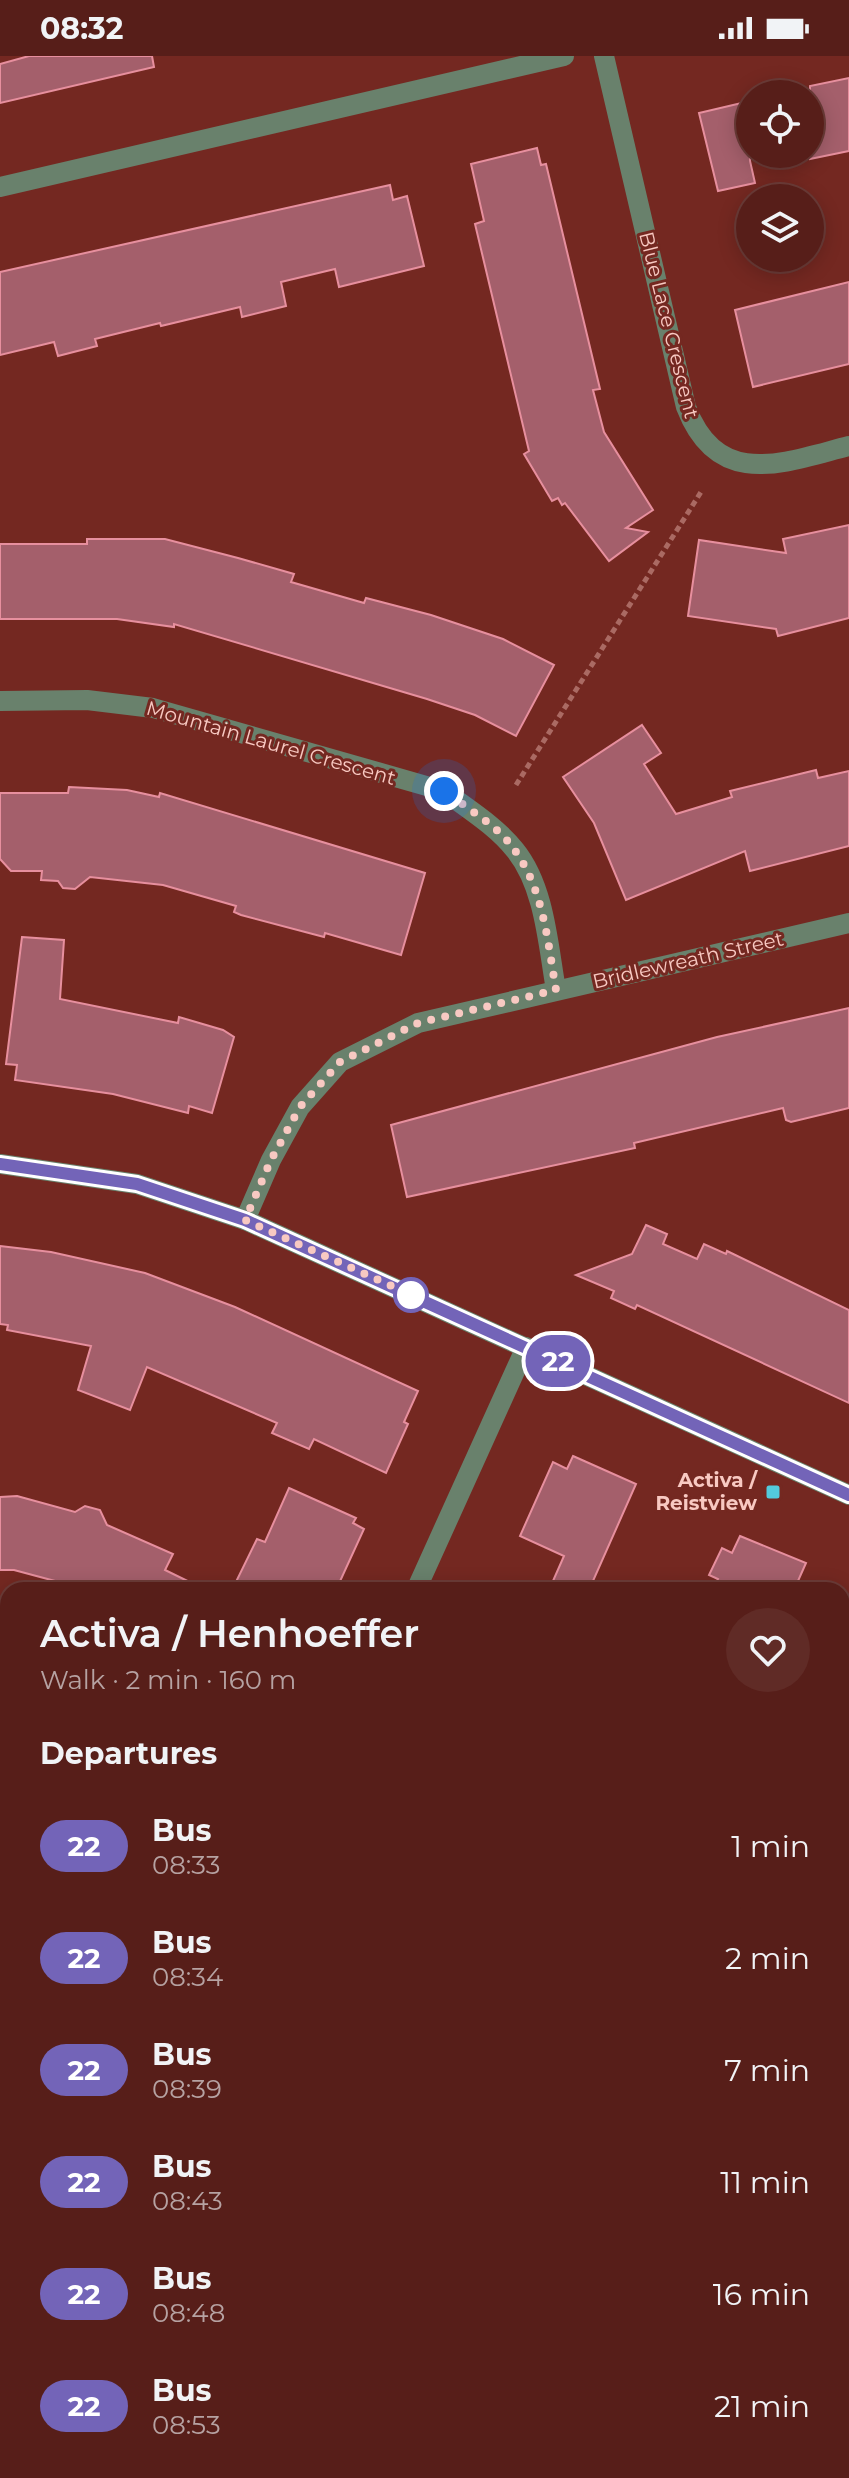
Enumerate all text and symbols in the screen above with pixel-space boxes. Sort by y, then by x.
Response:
text: 08:32 [40,10,123,47]
map controls [736,80,824,272]
button: locate [736,80,824,168]
button: layers [736,184,824,272]
street label: Blue Lace Crescent [634,229,704,421]
street label: Mountain Laurel Crescent [144,696,398,790]
your location [424,771,464,811]
street label: Bridlewreath Street [590,926,786,994]
unlabelled marker [394,1278,428,1312]
line badge: 22 [522,1335,594,1387]
text: 22 [541,1344,575,1378]
place label: Activa / Reistview [655,1468,758,1515]
marker: Activa / Reistview [764,1483,782,1501]
button: heart [726,1608,810,1692]
text: Activa / Henhoeffer [40,1610,419,1657]
text: Walk · 2 min · 160 m [40,1664,296,1696]
text: Departures [40,1735,217,1772]
text: Bus [152,1812,212,1849]
text: 1 min [731,1828,810,1865]
text: 22 [67,1829,101,1863]
text: 08:33 [152,1849,221,1881]
text: Bus [152,1924,212,1961]
text: 2 min [725,1940,810,1977]
text: 22 [67,1941,101,1975]
text: 08:34 [152,1961,223,1993]
text: Bus [152,2036,212,2073]
text: 7 min [724,2052,810,2089]
text: 22 [67,2053,101,2087]
text: 08:39 [152,2073,222,2105]
text: Bus [152,2148,212,2185]
text: 11 min [720,2164,810,2201]
text: 22 [67,2165,101,2199]
text: 08:43 [152,2185,223,2217]
text: Bus [152,2260,212,2297]
text: 16 min [713,2276,810,2313]
text: 22 [67,2277,101,2311]
text: 08:48 [152,2297,225,2329]
text: Bus [152,2372,212,2409]
text: 21 min [714,2388,810,2425]
text: 22 [67,2389,101,2423]
text: 08:53 [152,2409,221,2441]

